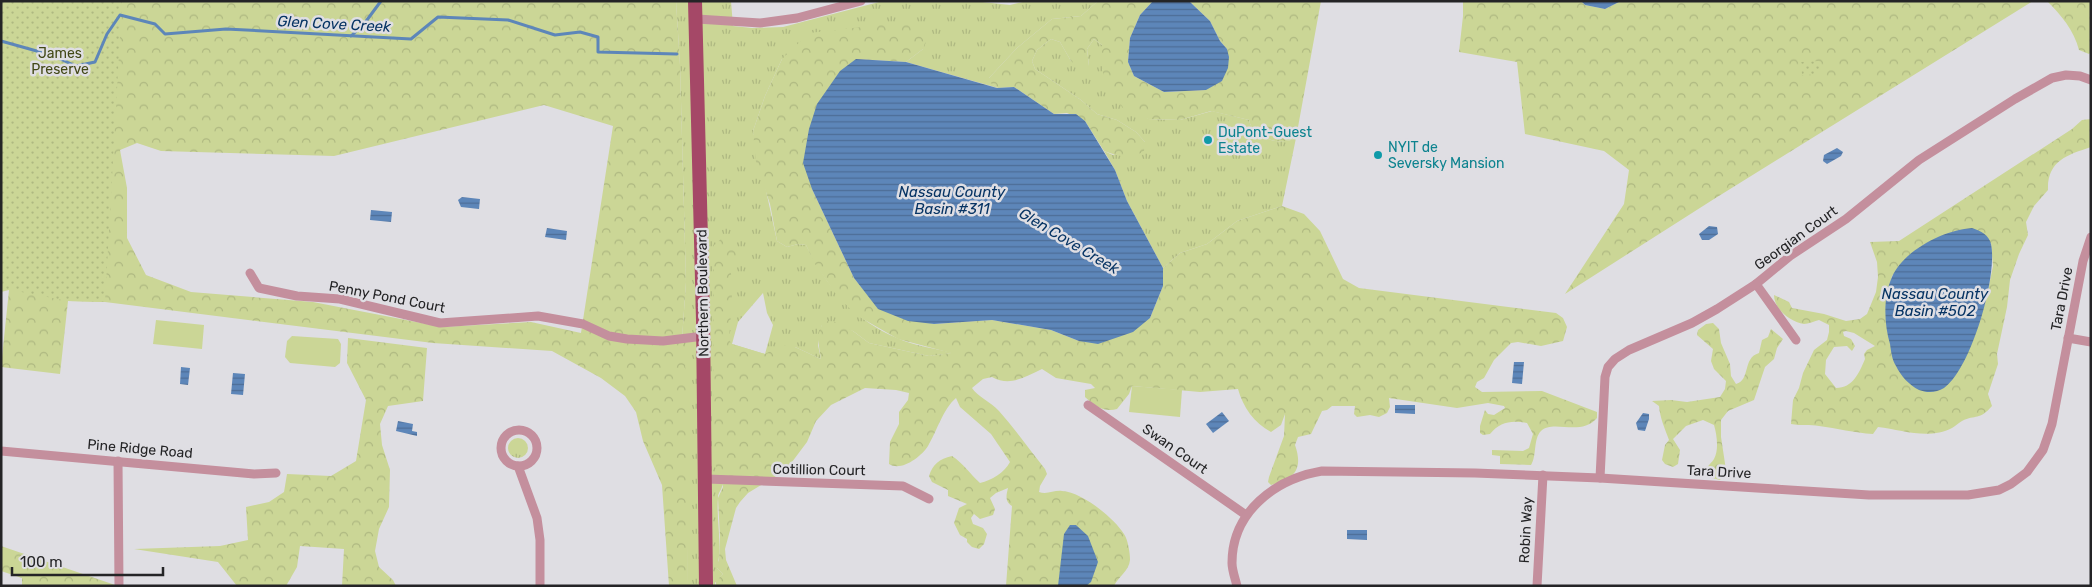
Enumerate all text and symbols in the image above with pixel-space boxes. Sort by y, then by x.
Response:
water label: Glen Cove Creek [277,12,391,36]
park label: James Preserve [31,45,89,78]
place label: DuPont-Guest Estate [1218,124,1312,157]
marker: DuPont-Guest Estate [1202,134,1214,146]
place label: NYIT de Seversky Mansion [1388,139,1504,172]
marker: NYIT de Seversky Mansion [1372,149,1384,161]
water label: Nassau County Basin #311 [899,183,1006,218]
street label: Georgian Court [1751,202,1841,274]
water label: Glen Cove Creek [1016,204,1123,278]
street label: Northern Boulevard [693,229,713,357]
street label: Tara Drive [2047,266,2077,332]
street label: Penny Pond Court [327,277,447,317]
water label: Nassau County Basin #502 [1882,285,1989,320]
street label: Swan Court [1139,420,1211,478]
street label: Pine Ridge Road [87,436,193,462]
street label: Cotillion Court [772,461,866,479]
street label: Tara Drive [1686,462,1752,482]
street label: Robin Way [1516,496,1536,564]
scale bar [12,544,164,576]
text: 100 m [20,553,62,571]

